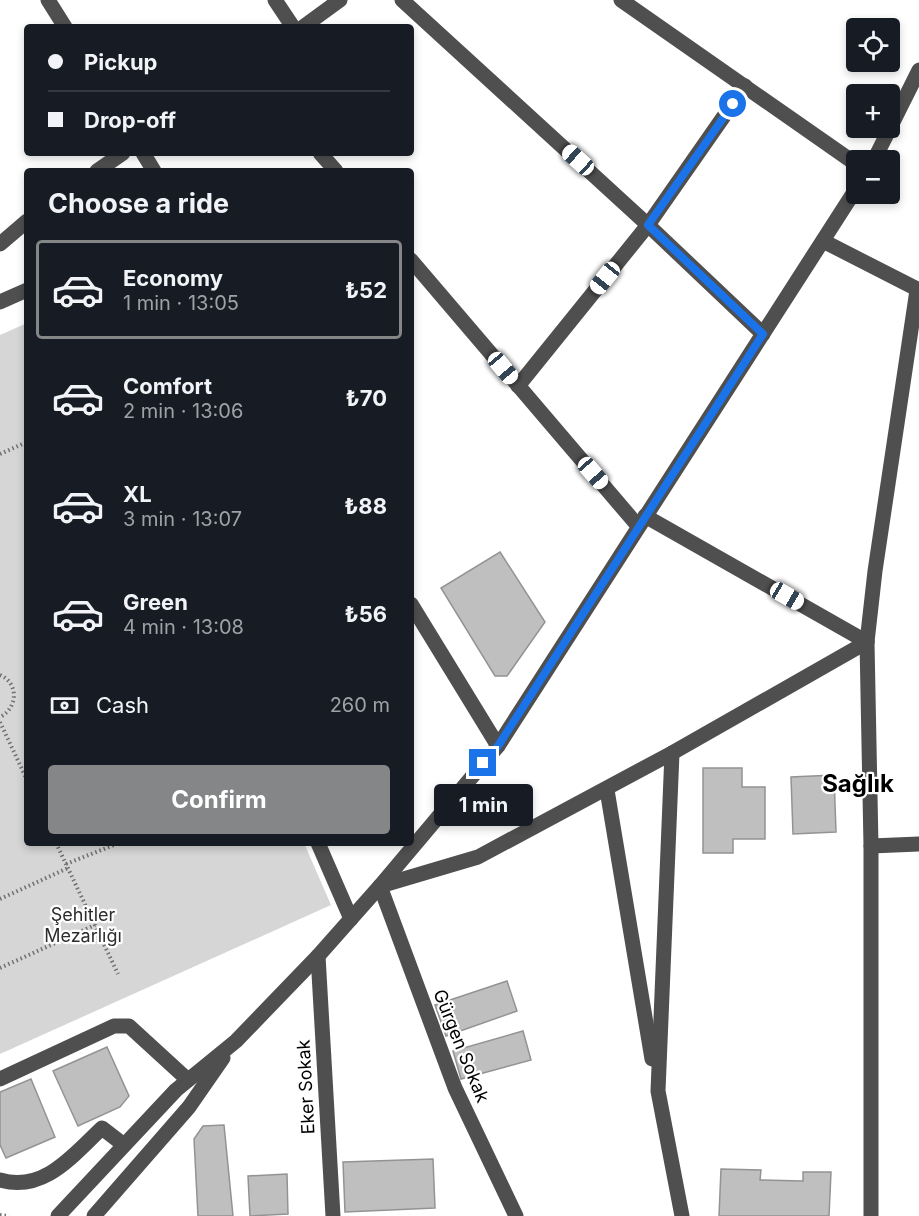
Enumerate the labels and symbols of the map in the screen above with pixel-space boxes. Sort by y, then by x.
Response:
route start [719,90,746,117]
car [559,141,597,179]
car [587,258,623,298]
car [485,348,521,388]
car [574,454,612,492]
car [767,579,807,613]
route end [469,749,496,776]
district label: Sağlık [822,769,894,798]
callout: 1 min [434,784,532,826]
park label: Şehitler Mezarlığı [44,904,122,946]
street label: Gürgen Sokak [429,986,494,1105]
street label: Eker Sokak [293,1039,318,1135]

